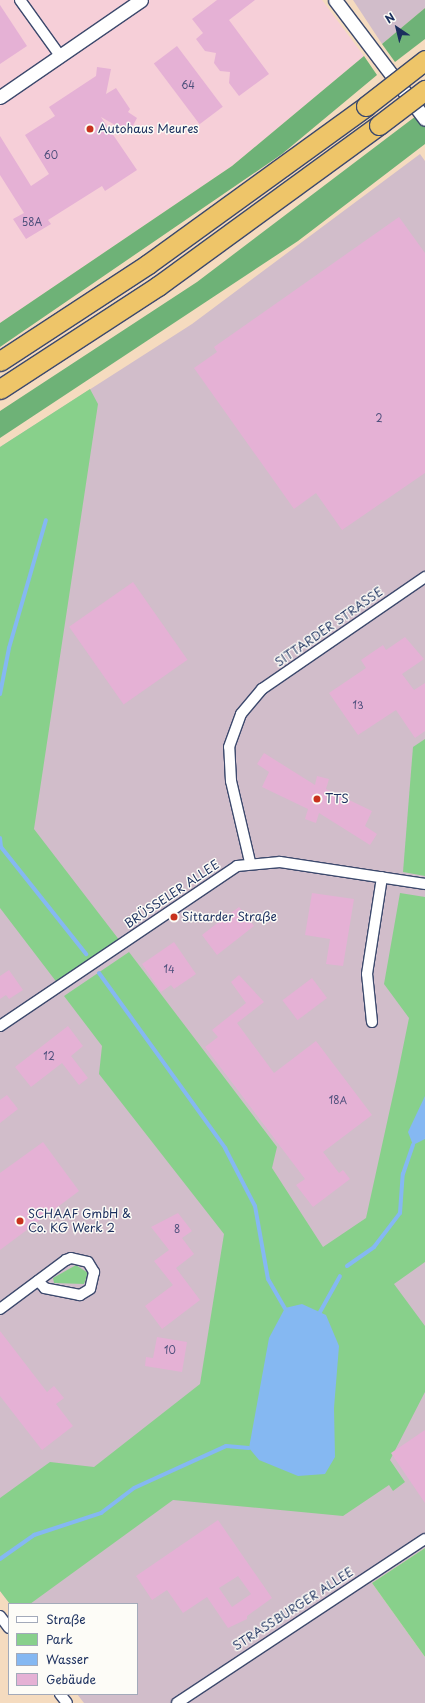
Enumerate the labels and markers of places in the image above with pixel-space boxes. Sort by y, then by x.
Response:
place label: Autohaus Meures [98,122,198,136]
marker: Autohaus Meures [85,124,95,134]
place label: TTS [325,792,349,806]
marker: TTS [312,794,322,804]
place label: Sittarder Straße [182,910,277,924]
marker: Sittarder Straße [169,912,179,922]
place label: SCHAAF GmbH & Co. KG Werk 2 [28,1207,131,1235]
marker: SCHAAF GmbH & Co. KG Werk 2 [15,1216,25,1226]

